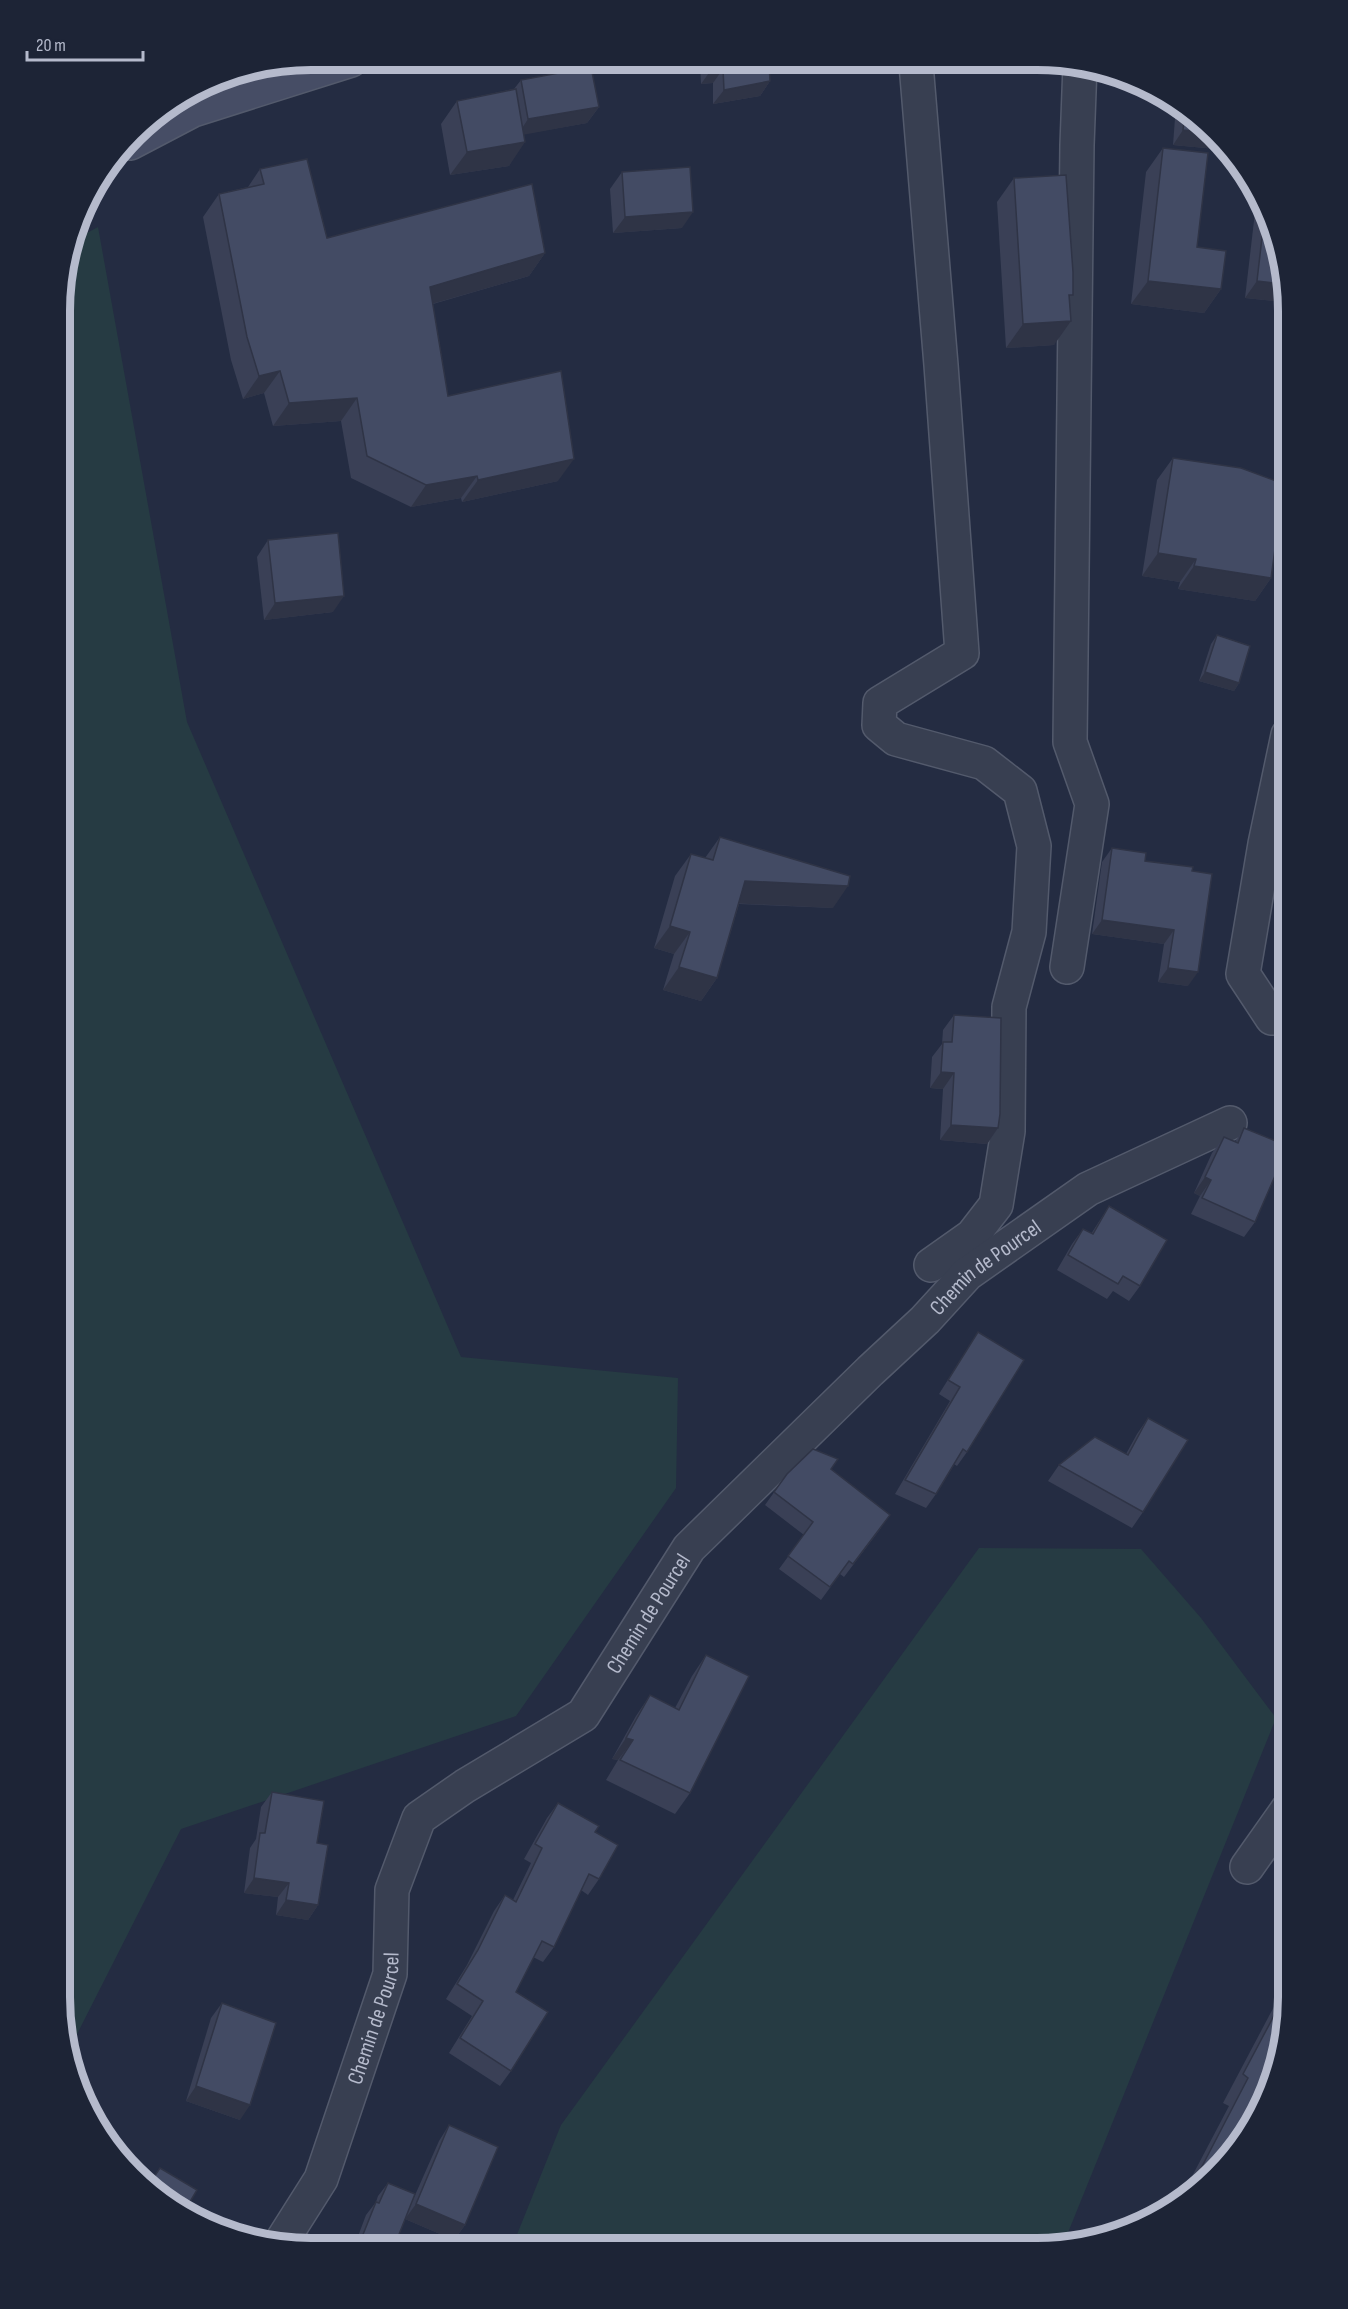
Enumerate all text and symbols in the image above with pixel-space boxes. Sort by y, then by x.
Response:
scale bar [27,24,142,62]
text: 20 m [36,35,66,56]
street label: Chemin de Pourcel [924,1214,1047,1321]
street label: Chemin de Pourcel [601,1549,697,1679]
street label: Chemin de Pourcel [342,1952,406,2088]

